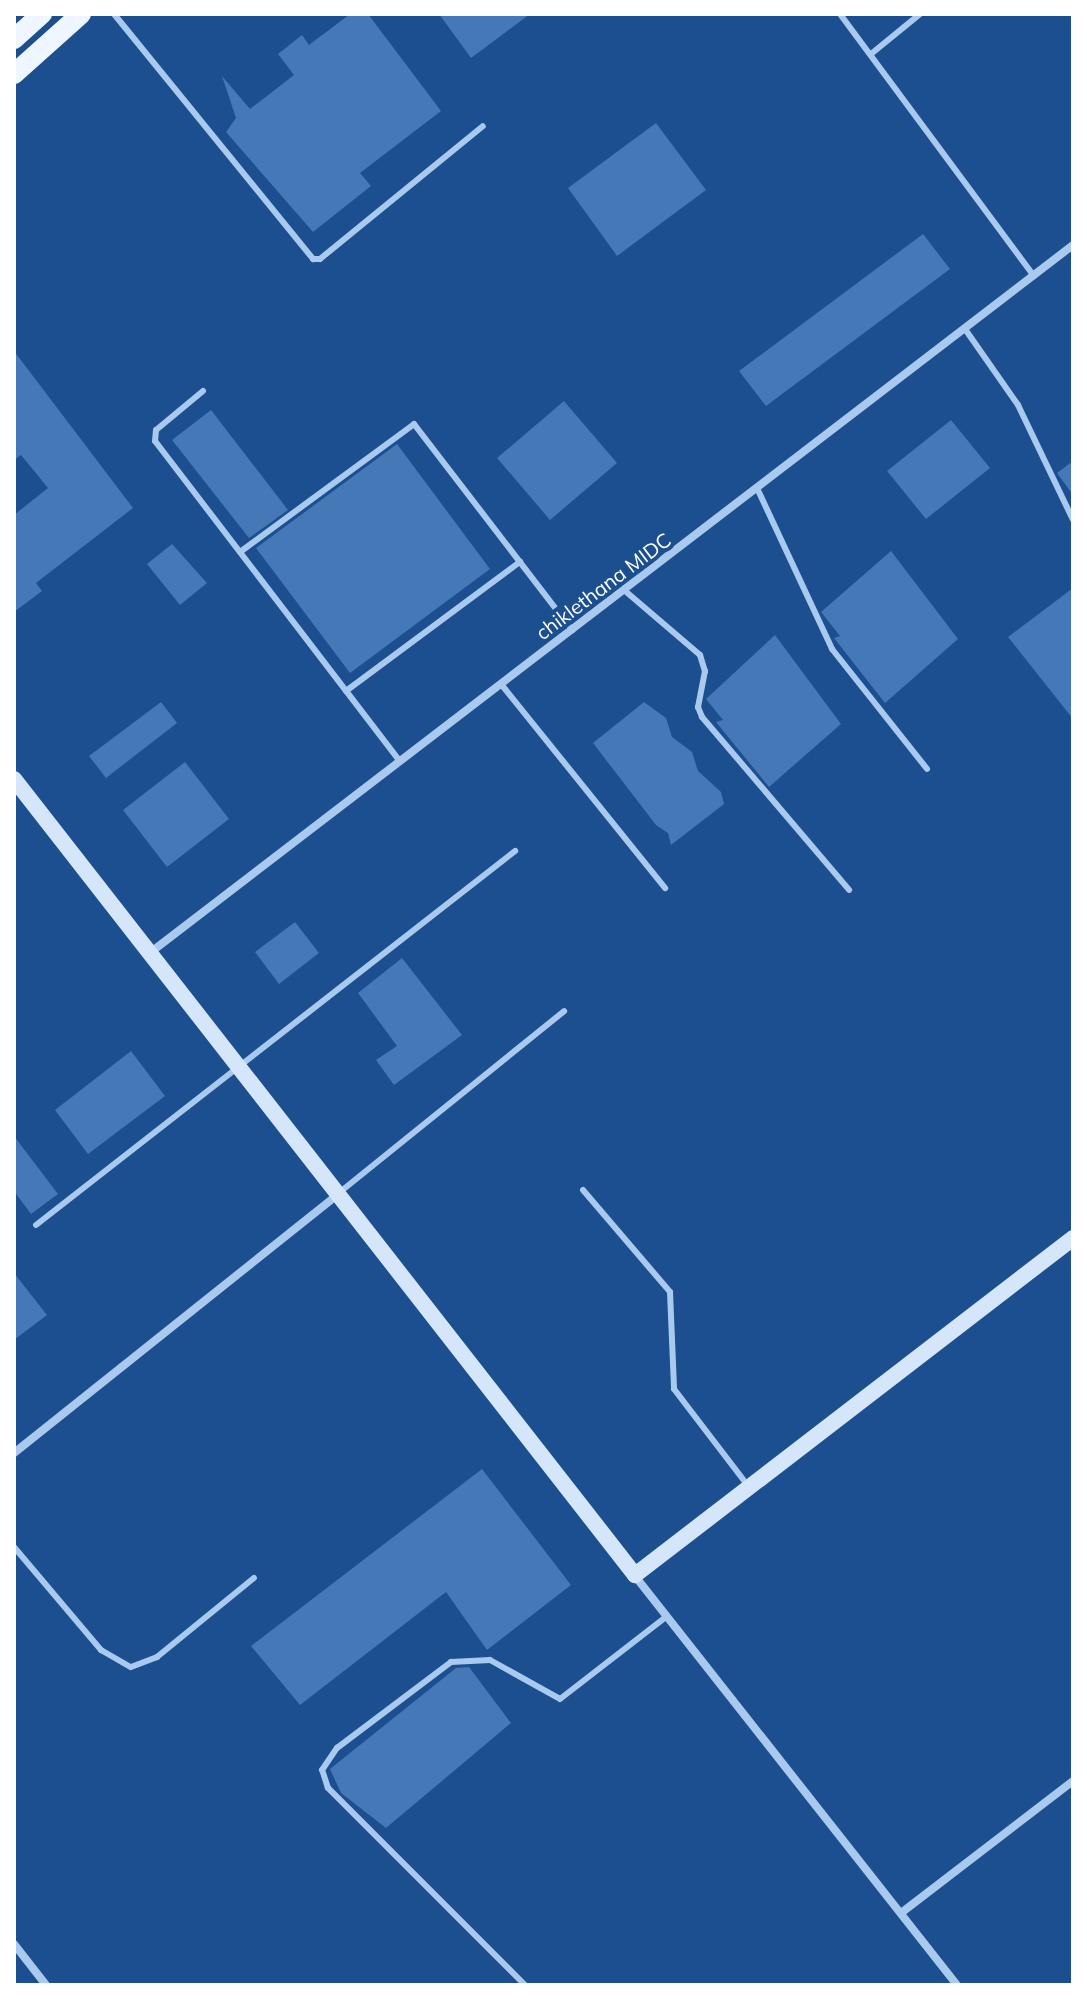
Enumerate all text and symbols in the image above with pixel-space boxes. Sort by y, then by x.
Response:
street label: chiklethana MIDC [531,527,675,645]

